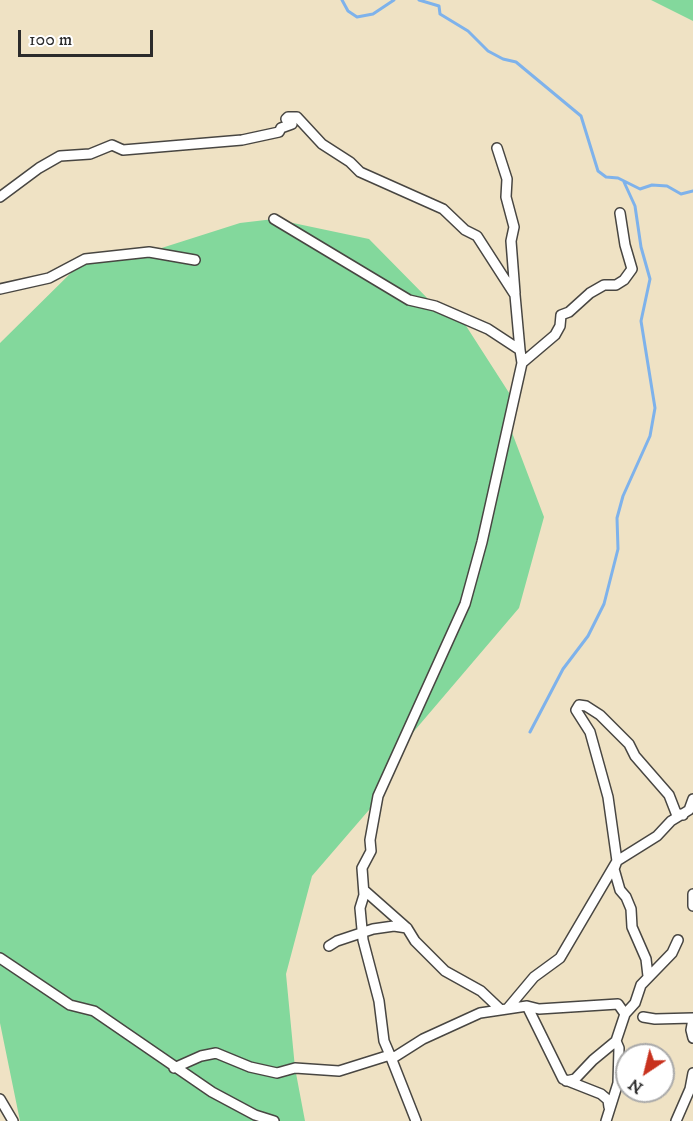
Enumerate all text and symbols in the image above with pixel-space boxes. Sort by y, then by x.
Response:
scale bar [21,18,156,56]
text: 100 m [29,29,72,51]
north arrow [615,1043,675,1103]
text: N [625,1074,647,1098]

